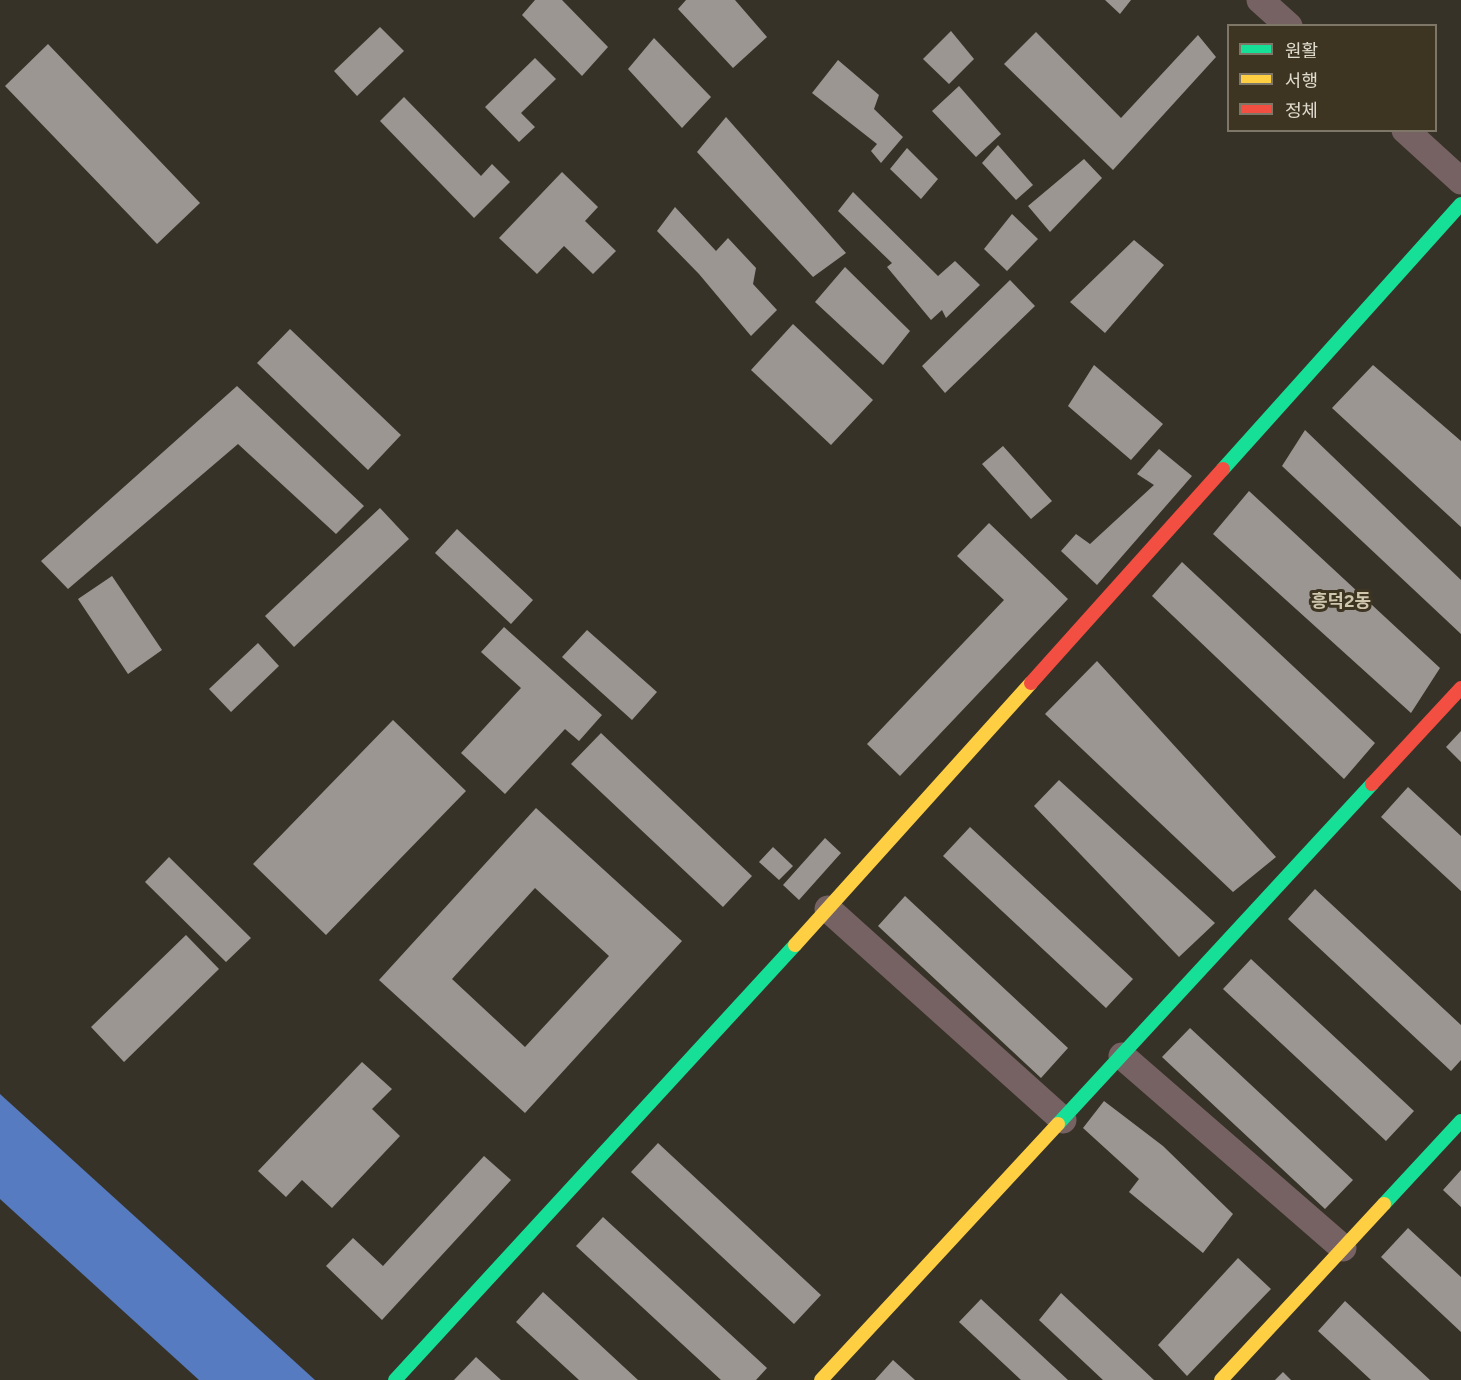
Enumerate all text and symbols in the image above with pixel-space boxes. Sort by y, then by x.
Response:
legend [1227,24,1437,132]
text: 원활 [1285,40,1318,62]
text: 서행 [1285,70,1318,92]
text: 정체 [1285,100,1318,122]
district label: 흥덕2동 [1311,591,1371,613]

